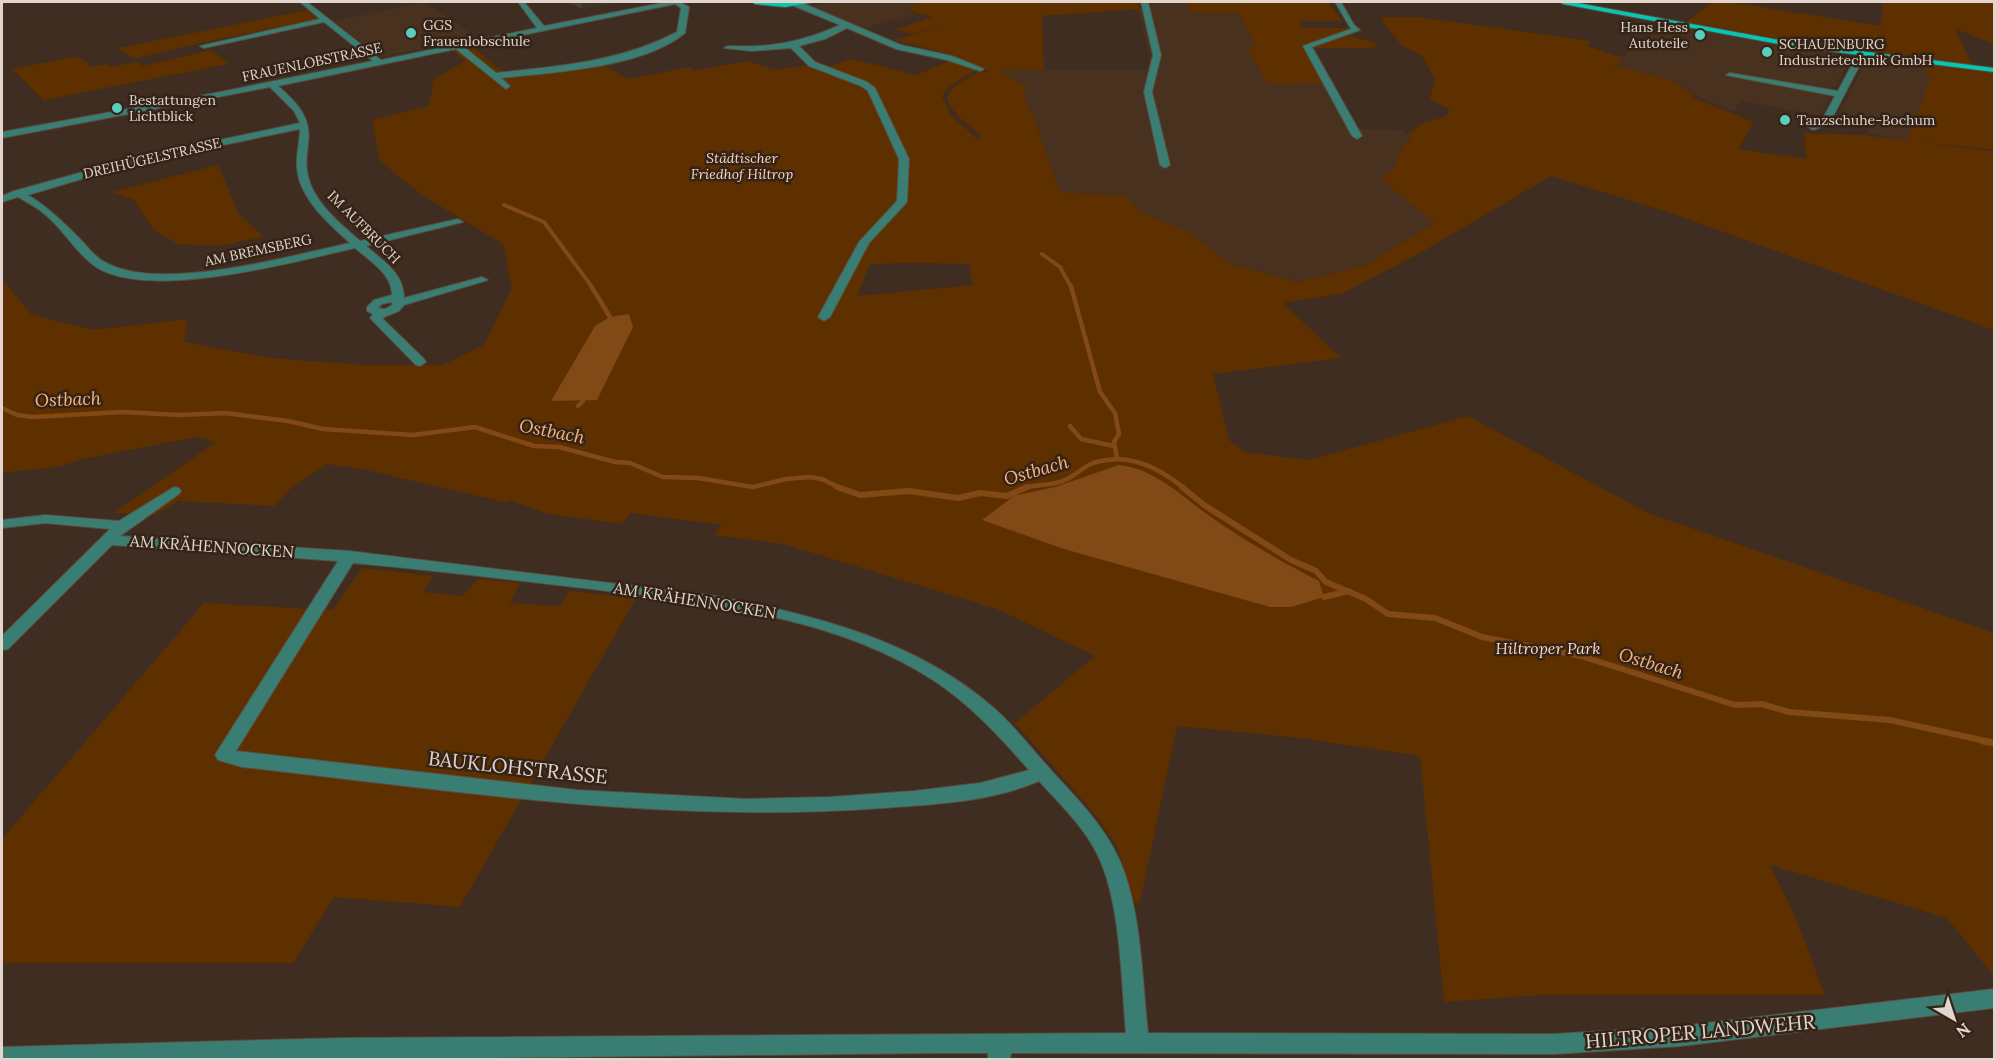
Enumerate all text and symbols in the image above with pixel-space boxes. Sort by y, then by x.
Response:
place label: GGS Frauenlobschule [423,16,531,50]
place label: Hans Hess Autoteile [1620,18,1688,52]
marker: GGS Frauenlobschule [404,26,418,40]
marker: Hans Hess Autoteile [1693,28,1707,42]
place label: SCHAUENBURG Industrietechnik GmbH [1779,35,1933,69]
street label: FRAUENLOBSTRASSE [240,38,384,86]
marker: SCHAUENBURG Industrietechnik GmbH [1760,45,1774,59]
place label: Bestattungen Lichtblick [129,91,216,125]
marker: Bestattungen Lichtblick [110,101,124,115]
place label: Tanzschuhe-Bochum [1797,111,1936,129]
marker: Tanzschuhe-Bochum [1778,113,1792,127]
street label: DREIHÜGELSTRASSE [81,133,223,183]
park label: Städtischer Friedhof Hiltrop [691,149,793,183]
street label: IM AUFBRUCH [324,187,404,267]
street label: AM BREMSBERG [202,230,313,270]
water label: Ostbach [34,386,102,412]
water label: Ostbach [517,413,587,449]
water label: Ostbach [1001,450,1072,490]
street label: AM KRÄHENNOCKEN [128,530,295,562]
street label: AM KRÄHENNOCKEN [611,577,778,623]
park label: Hiltroper Park [1495,638,1601,658]
water label: Ostbach [1616,642,1687,684]
street label: BAUKLOHSTRASSE [427,745,609,789]
north arrow [1924,989,1984,1049]
street label: HILTROPER LANDWEHR [1584,1008,1816,1054]
text: N [1952,1019,1975,1042]

